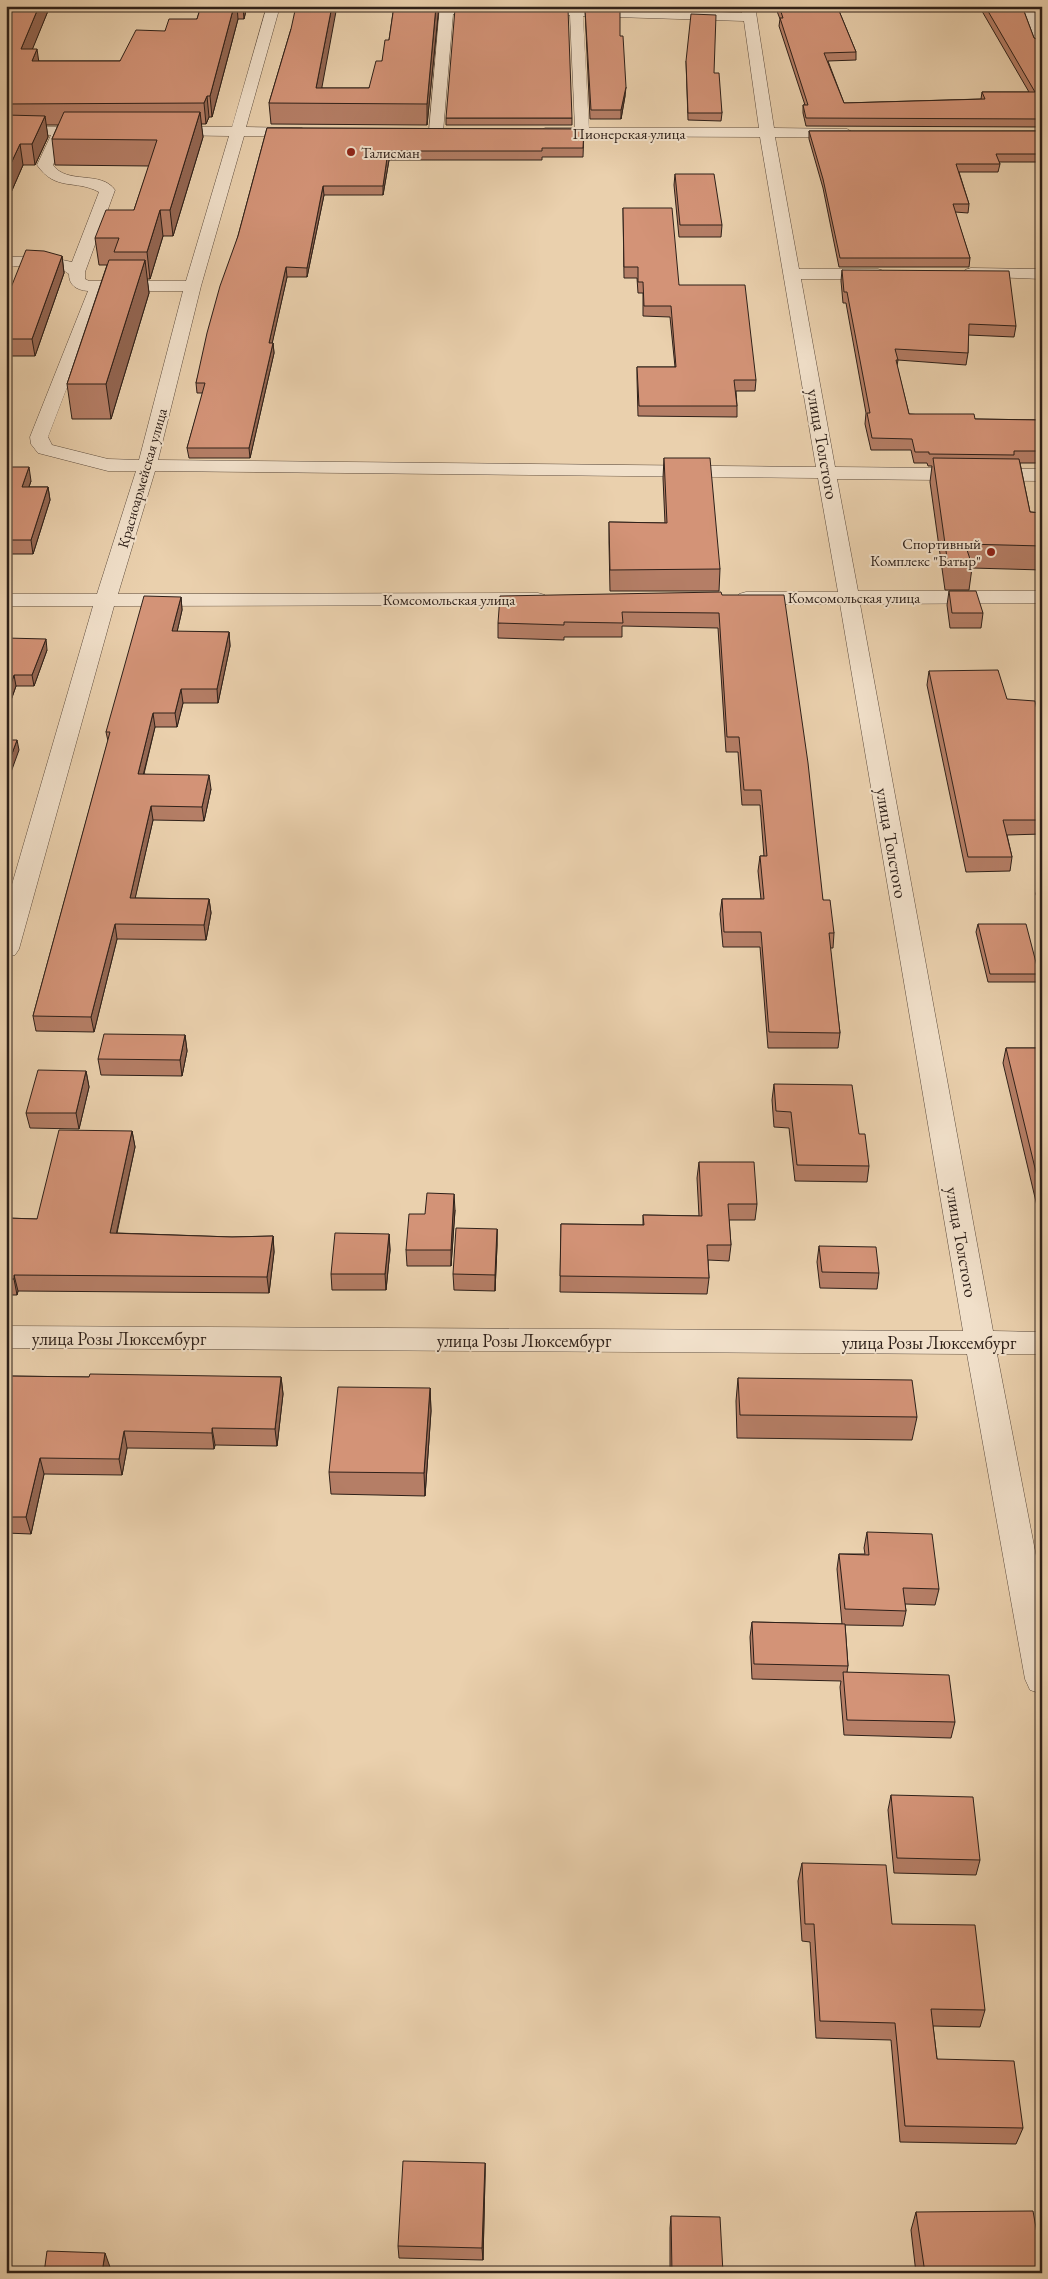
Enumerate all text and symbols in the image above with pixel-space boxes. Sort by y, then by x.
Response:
street label: Пионерская улица [573,124,685,143]
place label: Талисман [361,143,420,162]
marker: Талисман [345,146,357,158]
street label: улица Толстого [802,387,844,501]
street label: Красноармейская улица [113,406,171,550]
place label: Спортивный Комплекс "Батыр" [870,534,981,570]
marker: Спортивный Комплекс "Батыр" [985,546,997,558]
street label: Комсомольская улица [788,588,920,607]
street label: Комсомольская улица [383,590,515,609]
street label: улица Толстого [871,786,913,900]
street label: улица Толстого [941,1185,983,1299]
street label: улица Розы Люксембург [32,1327,207,1350]
street label: улица Розы Люксембург [437,1329,612,1352]
street label: улица Розы Люксембург [842,1331,1017,1354]

